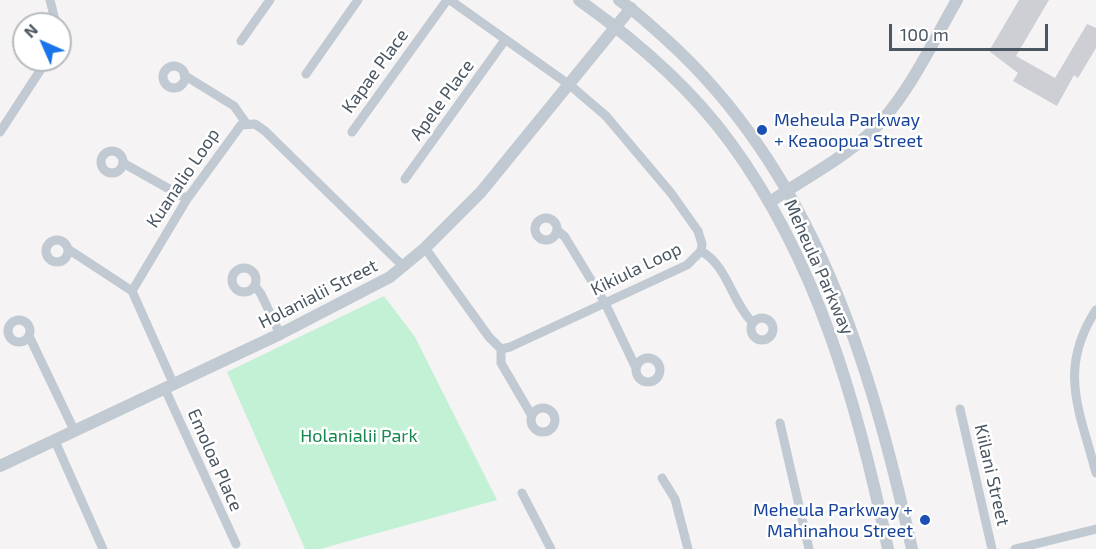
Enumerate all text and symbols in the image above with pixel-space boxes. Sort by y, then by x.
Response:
north arrow [12,12,72,72]
scale bar [892,12,1051,50]
text: N [20,20,41,41]
text: 100 m [900,23,949,45]
street label: Kapae Place [337,25,413,117]
street label: Apele Place [405,55,479,145]
place label: Meheula Parkway + Keaoopua Street [774,109,923,152]
marker: Meheula Parkway + Keaoopua Street [755,123,769,137]
street label: Kuanalio Loop [142,124,224,232]
street label: Meheula Parkway [779,196,859,338]
street label: Kikiula Loop [587,238,685,300]
street label: Holanialii Street [255,255,381,333]
street label: Emoloa Place [183,405,247,515]
street label: Kiilani Street [970,422,1014,528]
park label: Holanialii Park [300,425,418,447]
place label: Meheula Parkway + Mahinahou Street [753,499,913,542]
marker: Meheula Parkway + Mahinahou Street [918,513,932,527]

